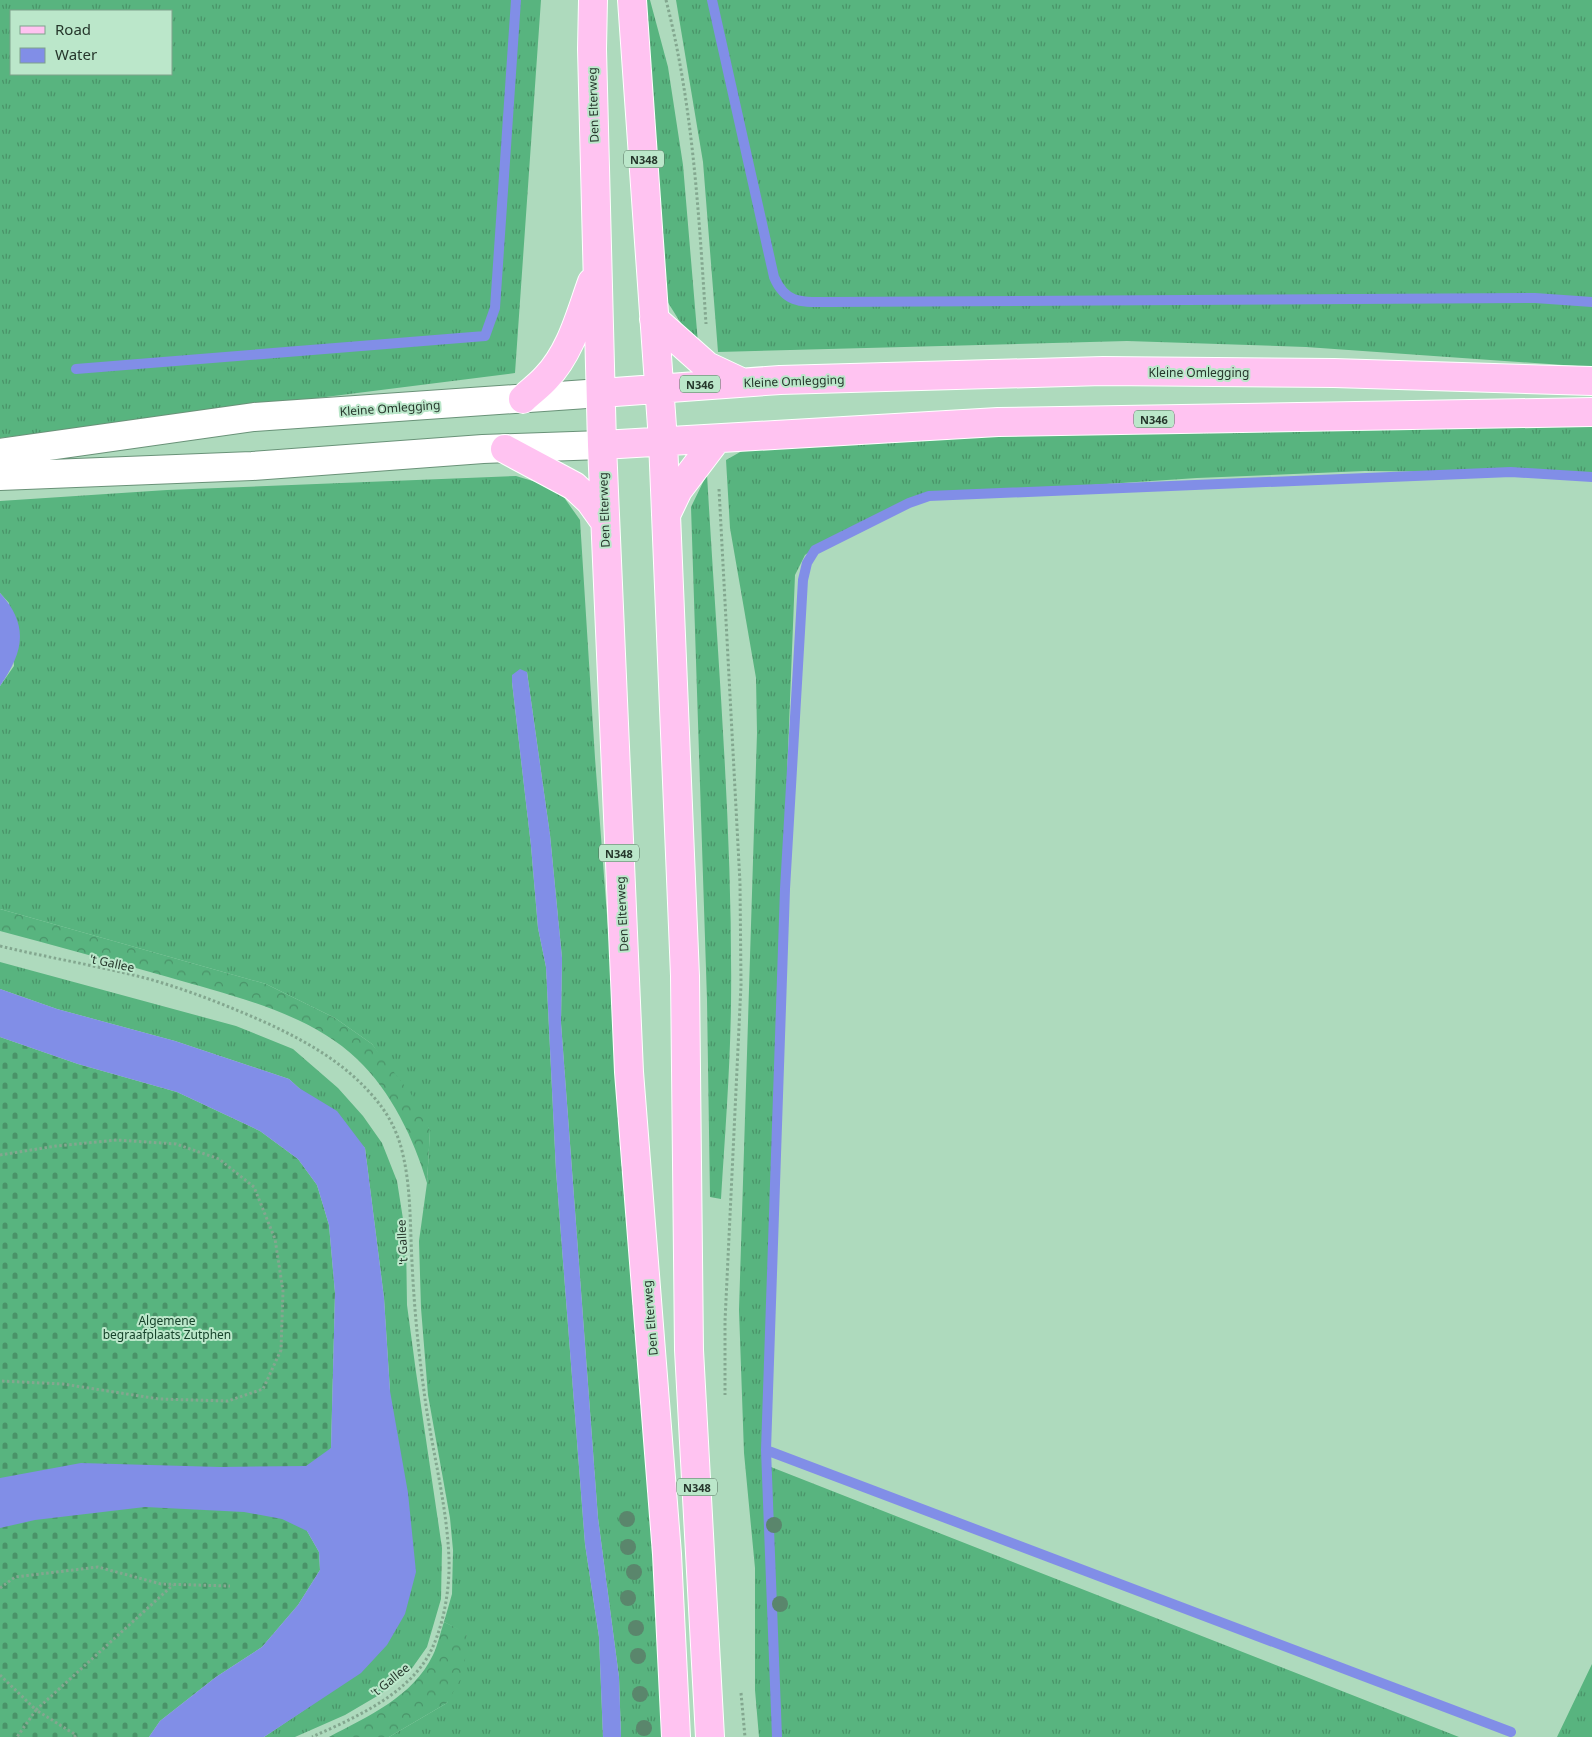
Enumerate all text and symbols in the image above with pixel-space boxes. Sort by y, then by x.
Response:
legend [10,10,172,75]
text: Road [55,19,91,39]
text: Water [55,44,97,64]
street label: Den Elterweg [583,67,603,143]
road number: N348 [624,150,664,168]
street label: Kleine Omlegging [1149,364,1249,381]
street label: Kleine Omlegging [743,371,845,391]
road number: N346 [680,376,720,392]
street label: Kleine Omlegging [339,396,441,420]
road number: N346 [1134,410,1174,428]
street label: Den Elterweg [594,472,614,548]
road number: N348 [599,844,639,861]
street label: Den Elterweg [612,876,632,952]
street label: 't Gallee [88,950,136,976]
street label: 't Gallee [392,1219,412,1265]
street label: Den Elterweg [638,1280,662,1356]
park label: Algemene begraafplaats Zutphen [103,1312,231,1343]
road number: N348 [677,1478,717,1495]
street label: 't Gallee [367,1659,413,1701]

